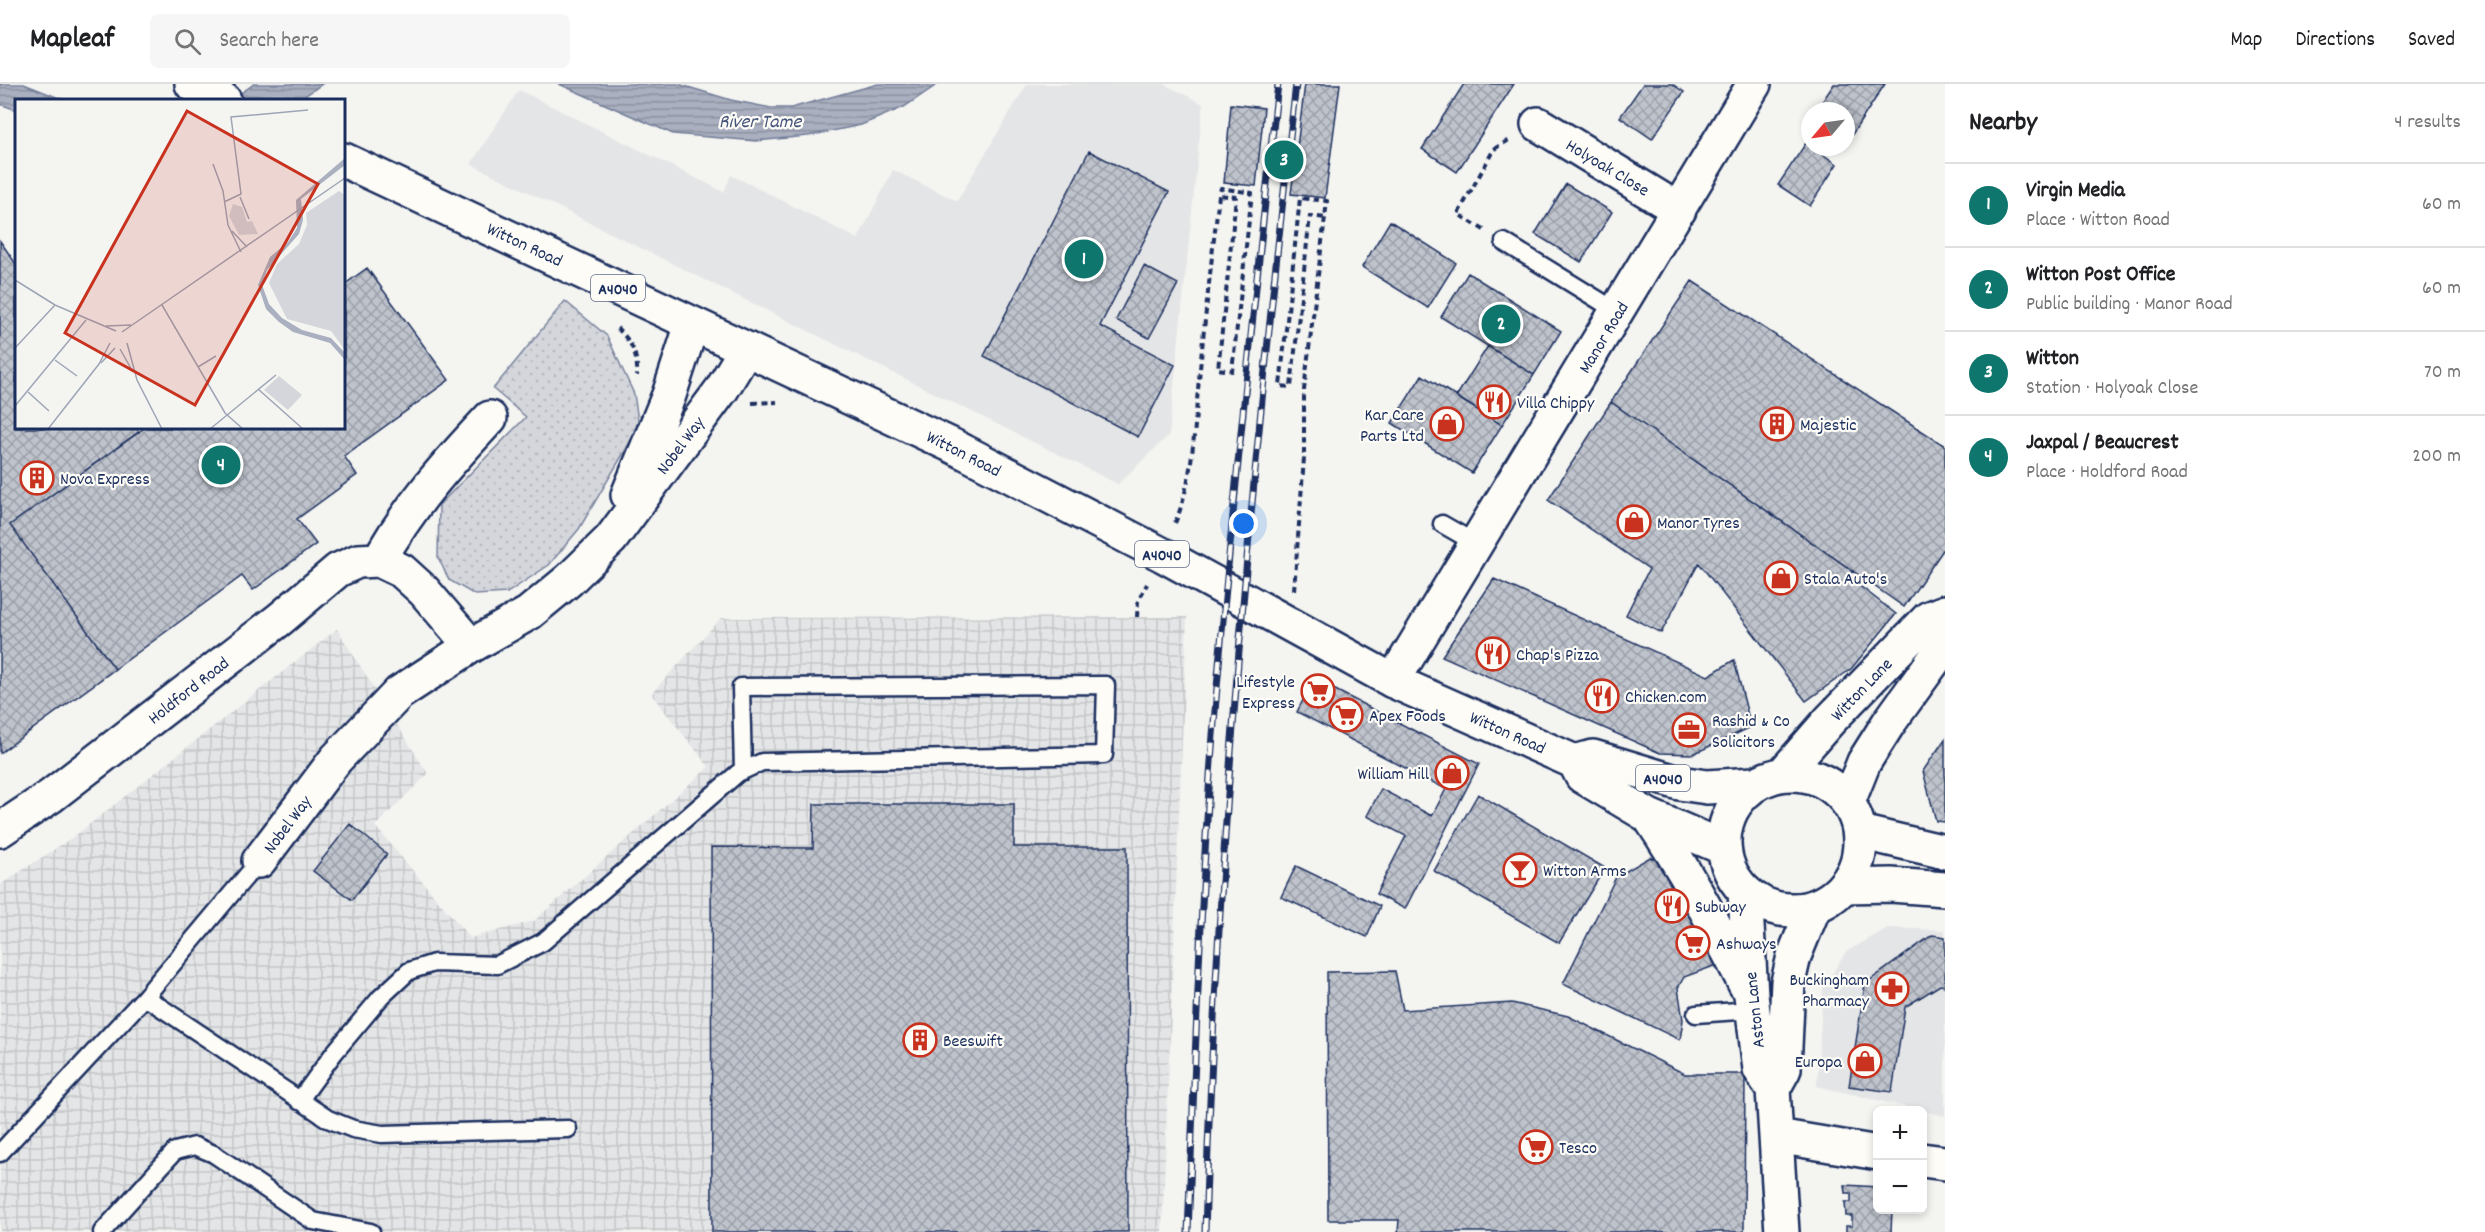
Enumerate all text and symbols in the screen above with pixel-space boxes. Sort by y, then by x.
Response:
search box [150,14,570,68]
text: Mapleaf [30,21,114,61]
icon: search [171,25,204,58]
text: Search here [219,26,319,57]
text: Map [2231,26,2262,56]
text: Directions [2295,26,2375,56]
text: Saved [2408,26,2455,56]
inset map [15,99,345,429]
north arrow [1801,102,1855,156]
text: Nearby [1969,105,2037,142]
water label: River Tame [719,109,802,137]
text: 4 results [2394,109,2461,137]
street label: Holyoak Close [1560,134,1653,204]
pin: 3 [1264,138,1304,182]
text: Virgin Media [2026,176,2125,207]
text: 1 [1986,191,1991,219]
text: 60 m [2422,191,2461,219]
text: Place · Witton Road [2026,207,2170,235]
street label: Witton Road [482,218,566,275]
pin: 1 [1064,236,1104,282]
text: Witton Post Office [2026,260,2176,291]
road number: A4040 [591,275,645,301]
text: 2 [1984,275,1993,303]
text: 60 m [2422,275,2461,303]
text: Public building · Manor Road [2026,291,2233,319]
street label: Manor Road [1574,298,1636,379]
pin: 2 [1482,302,1520,346]
text: Witton [2026,344,2079,375]
text: 3 [1984,359,1993,387]
text: 70 m [2424,359,2461,387]
text: Station · Holyoak Close [2026,375,2198,403]
restaurant icon: Villa Chippy [1476,384,1512,420]
place label: Villa Chippy [1517,392,1595,417]
place label: Kar Care Parts Ltd [1360,404,1424,450]
shop icon: Kar Care Parts Ltd [1429,406,1465,442]
building icon: Majestic [1759,406,1795,442]
street label: Nobel Way [652,412,713,481]
place label: Majestic [1800,414,1856,439]
street label: Witton Road [921,426,1005,485]
text: Jaxpal / Beaucrest [2026,428,2179,459]
pin: 4 [202,442,240,488]
text: 4 [1984,443,1993,471]
text: 200 m [2412,443,2461,471]
text: Place · Holdford Road [2026,459,2188,487]
building icon: Nova Express [19,460,55,496]
place label: Nova Express [60,468,150,493]
shop icon: Manor Tyres [1616,504,1652,540]
your location [1229,509,1258,538]
place label: Manor Tyres [1657,512,1740,537]
road number: A4040 [1135,541,1189,567]
shop icon: Stala Auto's [1763,560,1799,596]
place label: Stala Auto's [1804,568,1887,593]
restaurant icon: Chap's Pizza [1475,636,1511,672]
place label: Chap's Pizza [1516,644,1599,669]
street label: Holdford Road [144,652,236,732]
street label: Witton Lane [1826,653,1899,728]
place label: Lifestyle Express [1236,671,1295,717]
supermarket icon: Lifestyle Express [1300,673,1336,709]
restaurant icon: Chicken.com [1584,678,1620,714]
place label: Chicken.com [1625,686,1707,711]
supermarket icon: Apex Foods [1328,697,1364,733]
place label: Apex Foods [1369,705,1446,730]
street label: Witton Road [1465,706,1549,762]
place label: Rashid & Co Solicitors [1712,710,1790,756]
office icon: Rashid & Co Solicitors [1671,712,1707,748]
shop icon: William Hill [1434,755,1470,791]
place label: William Hill [1358,763,1430,788]
road number: A4040 [1636,765,1690,791]
street label: Nobel Way [259,791,320,860]
bar icon: Witton Arms [1502,852,1538,888]
place label: Witton Arms [1543,860,1627,885]
restaurant icon: Subway [1654,888,1690,924]
place label: Subway [1695,896,1747,921]
supermarket icon: Ashways [1675,925,1711,961]
place label: Ashways [1716,933,1777,958]
place label: Buckingham Pharmacy [1790,969,1870,1015]
street label: Aston Lane [1740,970,1773,1049]
pharmacy icon: Buckingham Pharmacy [1874,971,1910,1007]
building icon: Beeswift [902,1022,938,1058]
place label: Beeswift [943,1030,1003,1055]
shop icon: Europa [1847,1043,1883,1079]
place label: Europa [1795,1051,1843,1076]
map controls [1873,1106,1927,1214]
button: + [1873,1106,1927,1160]
supermarket icon: Tesco [1518,1129,1554,1165]
place label: Tesco [1559,1137,1597,1162]
button: − [1873,1160,1927,1214]

